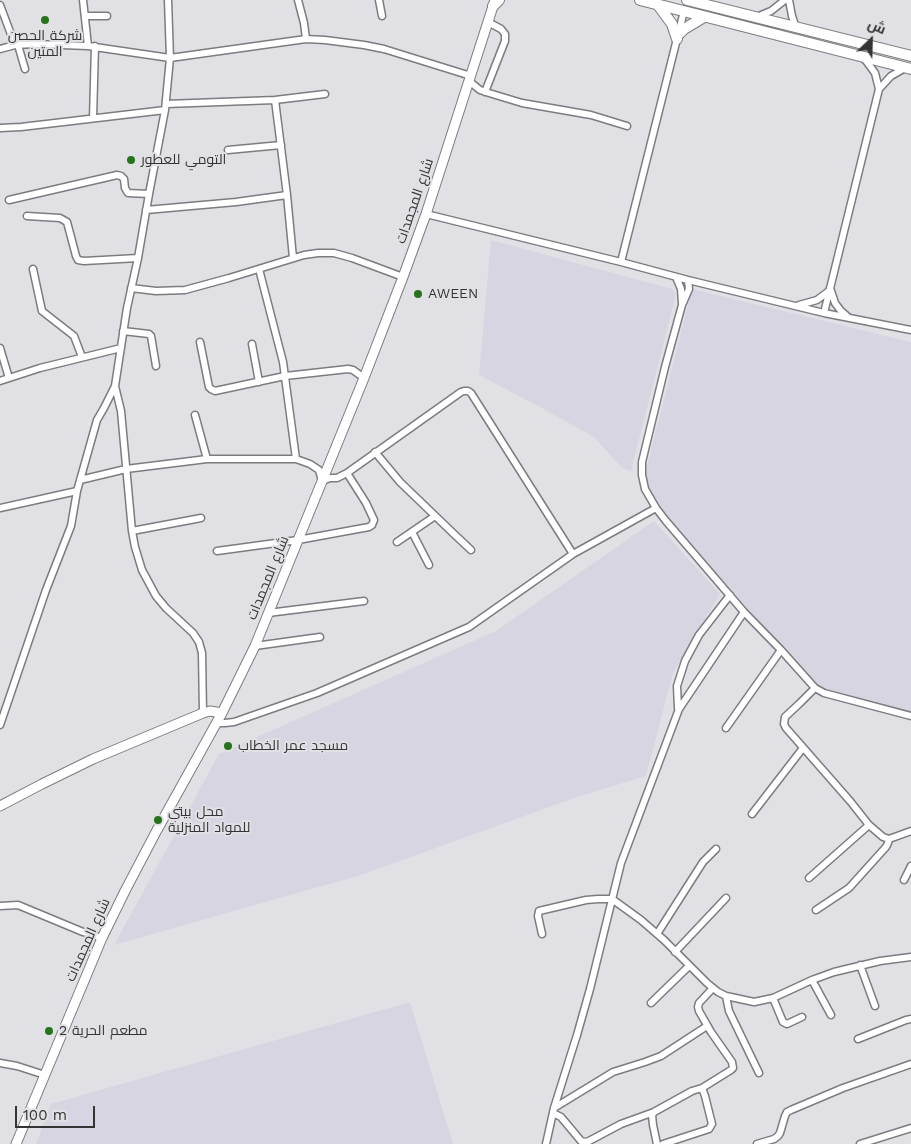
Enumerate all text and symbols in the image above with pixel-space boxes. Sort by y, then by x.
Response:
marker: شركة الحصن المتين [39,14,51,26]
north arrow [846,15,896,65]
text: ش [866,15,889,37]
place label: شركة الحصن المتين [8,28,82,60]
place label: التومي للعطور [141,152,226,168]
marker: التومي للعطور [125,154,137,166]
street label: شارع المجمدات [393,156,437,246]
place label: AWEEN [428,286,478,302]
marker: AWEEN [412,288,424,300]
street label: شارع المجمدات [244,534,292,622]
place label: مسجد عمر الخطاب [238,738,348,754]
marker: مسجد عمر الخطاب [222,740,234,752]
place label: محل بيتي للمواد المنزلية [168,804,250,836]
marker: محل بيتي للمواد المنزلية [152,814,164,826]
street label: شارع المجمدات [62,896,114,984]
place label: مطعم الحرية 2 [59,1023,148,1039]
marker: مطعم الحرية 2 [43,1025,55,1037]
scale bar [18,1096,98,1128]
text: 100 m [23,1106,67,1124]

